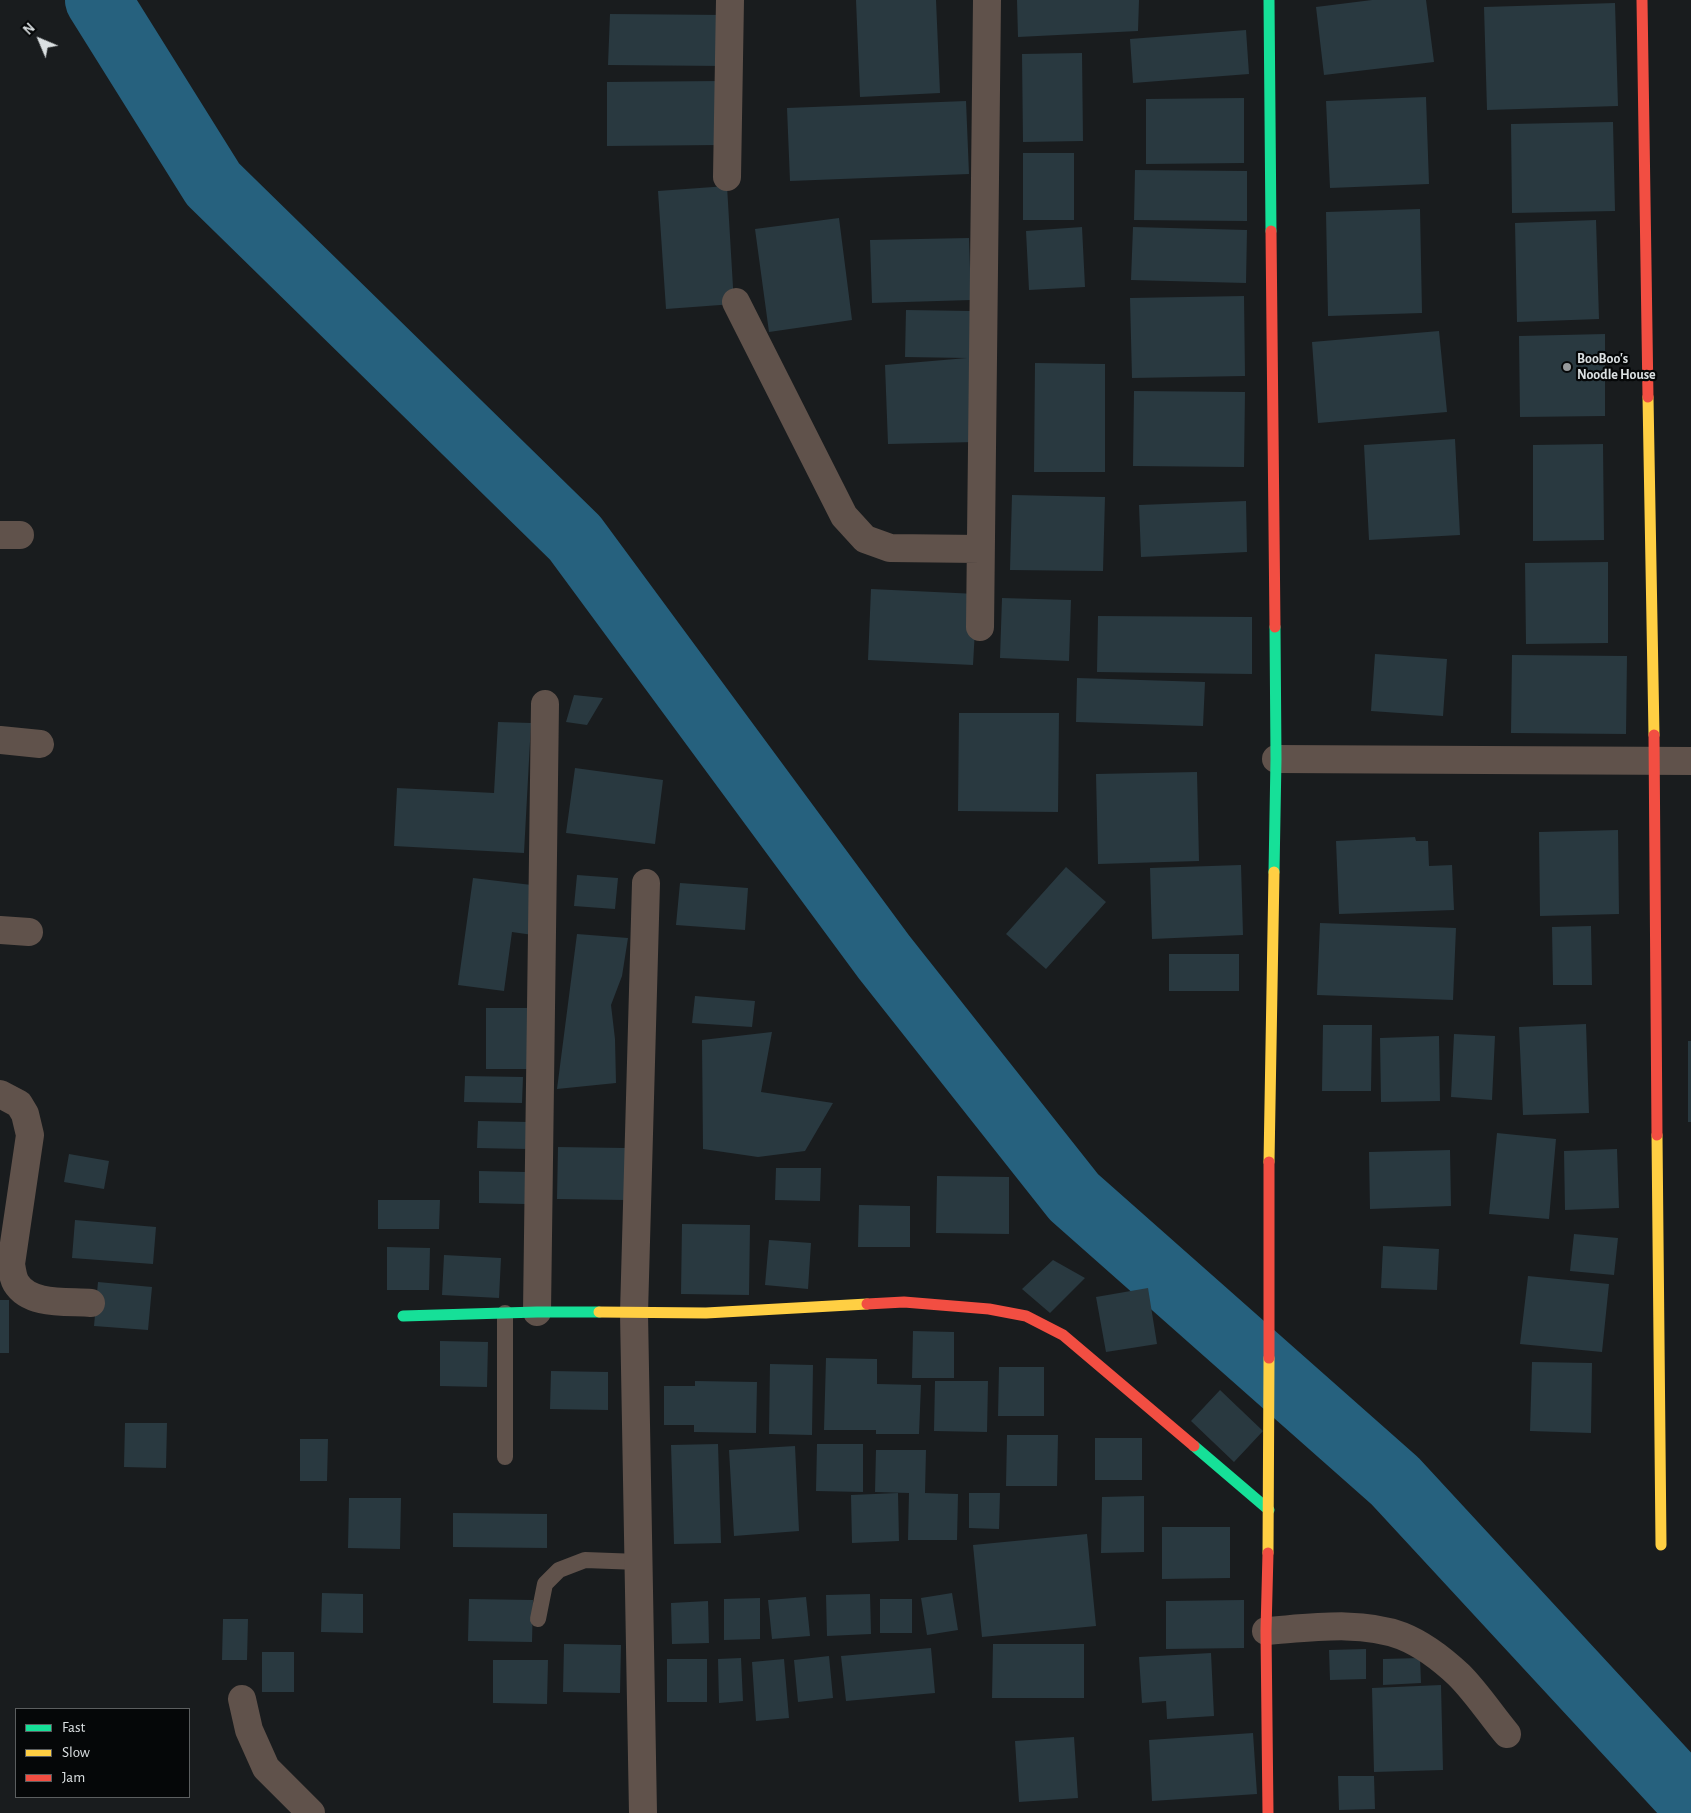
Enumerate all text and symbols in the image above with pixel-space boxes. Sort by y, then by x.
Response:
north arrow [15,15,65,65]
text: N [21,21,38,38]
place label: BooBoo's Noodle House [1577,351,1656,384]
marker: BooBoo's Noodle House [1561,361,1573,373]
legend [15,1708,190,1798]
text: Fast [62,1720,85,1735]
text: Slow [62,1745,90,1760]
text: Jam [62,1770,85,1785]

